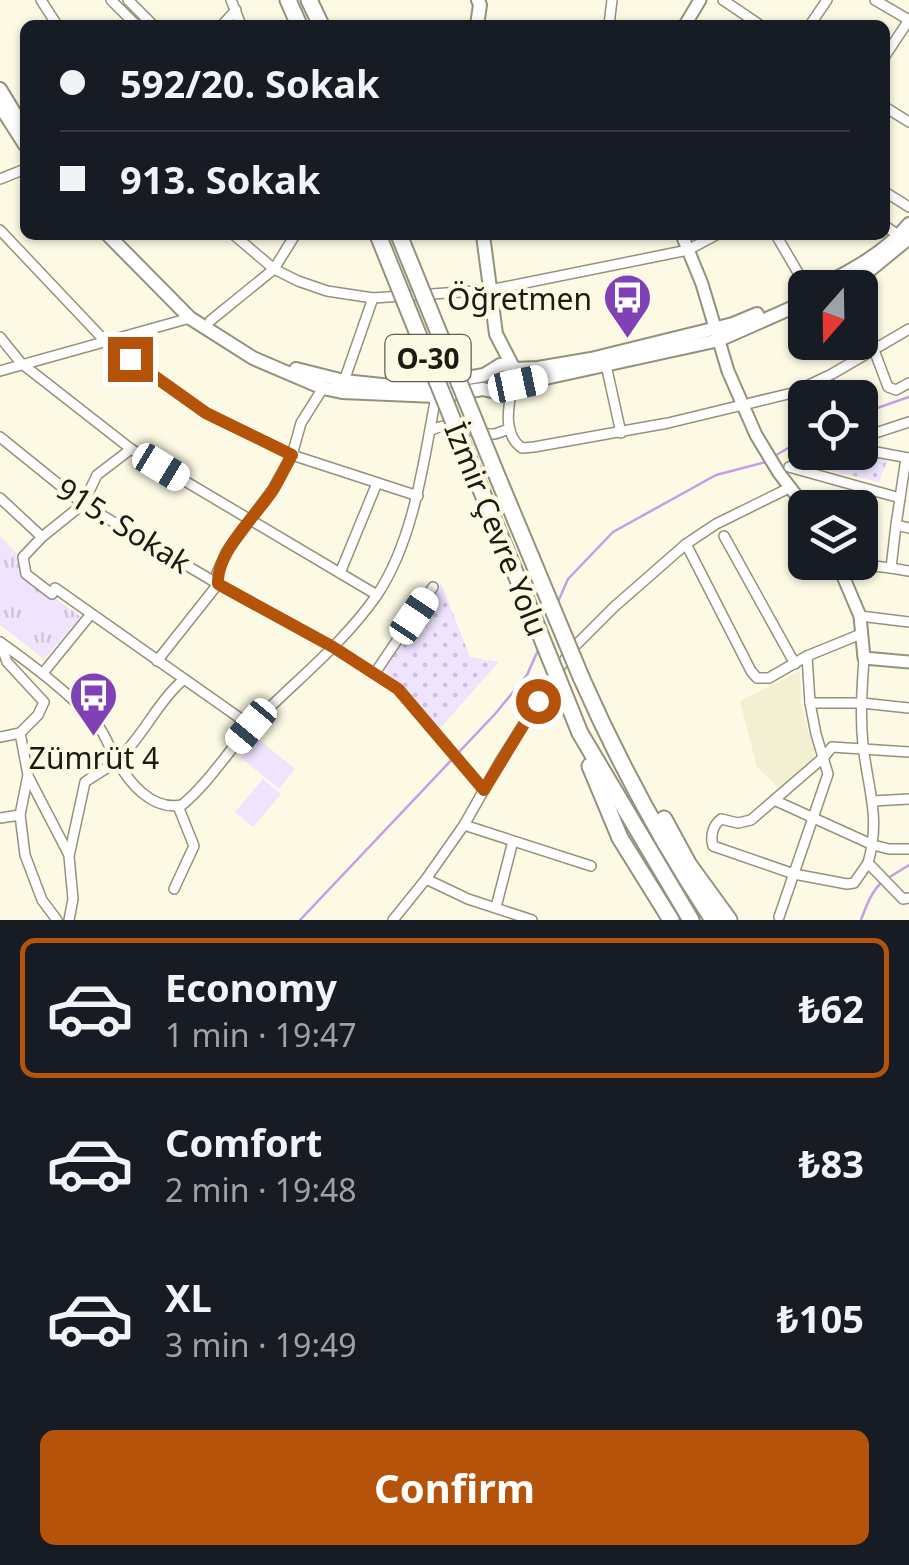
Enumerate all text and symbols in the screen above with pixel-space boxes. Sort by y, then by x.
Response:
text: 592/20. Sokak [120,57,380,109]
text: 913. Sokak [120,153,320,205]
north arrow [788,270,878,360]
map controls [788,270,878,580]
bus stop icon: Öğretmen [601,272,653,340]
place label: Öğretmen [447,278,592,319]
road number: O-30 [386,335,470,381]
route end [108,337,153,382]
car [486,363,550,405]
button: locate [788,380,878,470]
street label: İzmir Çevre Yolu [435,416,559,642]
car [128,439,194,495]
street label: 915. Sokak [49,468,199,582]
button: layers [788,490,878,580]
car [385,583,443,649]
bus stop icon: Zümrüt 4 [68,670,120,738]
route start [516,679,561,724]
car [220,693,282,759]
place label: Zümrüt 4 [29,737,159,778]
text: Economy [165,961,337,1013]
icon: car [45,963,135,1053]
text: ₺62 [799,982,864,1034]
text: 1 min · 19:47 [165,1013,357,1056]
text: Comfort [165,1116,322,1168]
icon: car [45,1118,135,1208]
text: ₺83 [799,1137,864,1189]
text: 2 min · 19:48 [165,1168,357,1211]
text: XL [165,1271,212,1323]
icon: car [45,1273,135,1363]
text: ₺105 [777,1292,864,1344]
text: 3 min · 19:49 [165,1323,357,1366]
button: Confirm [40,1430,869,1545]

